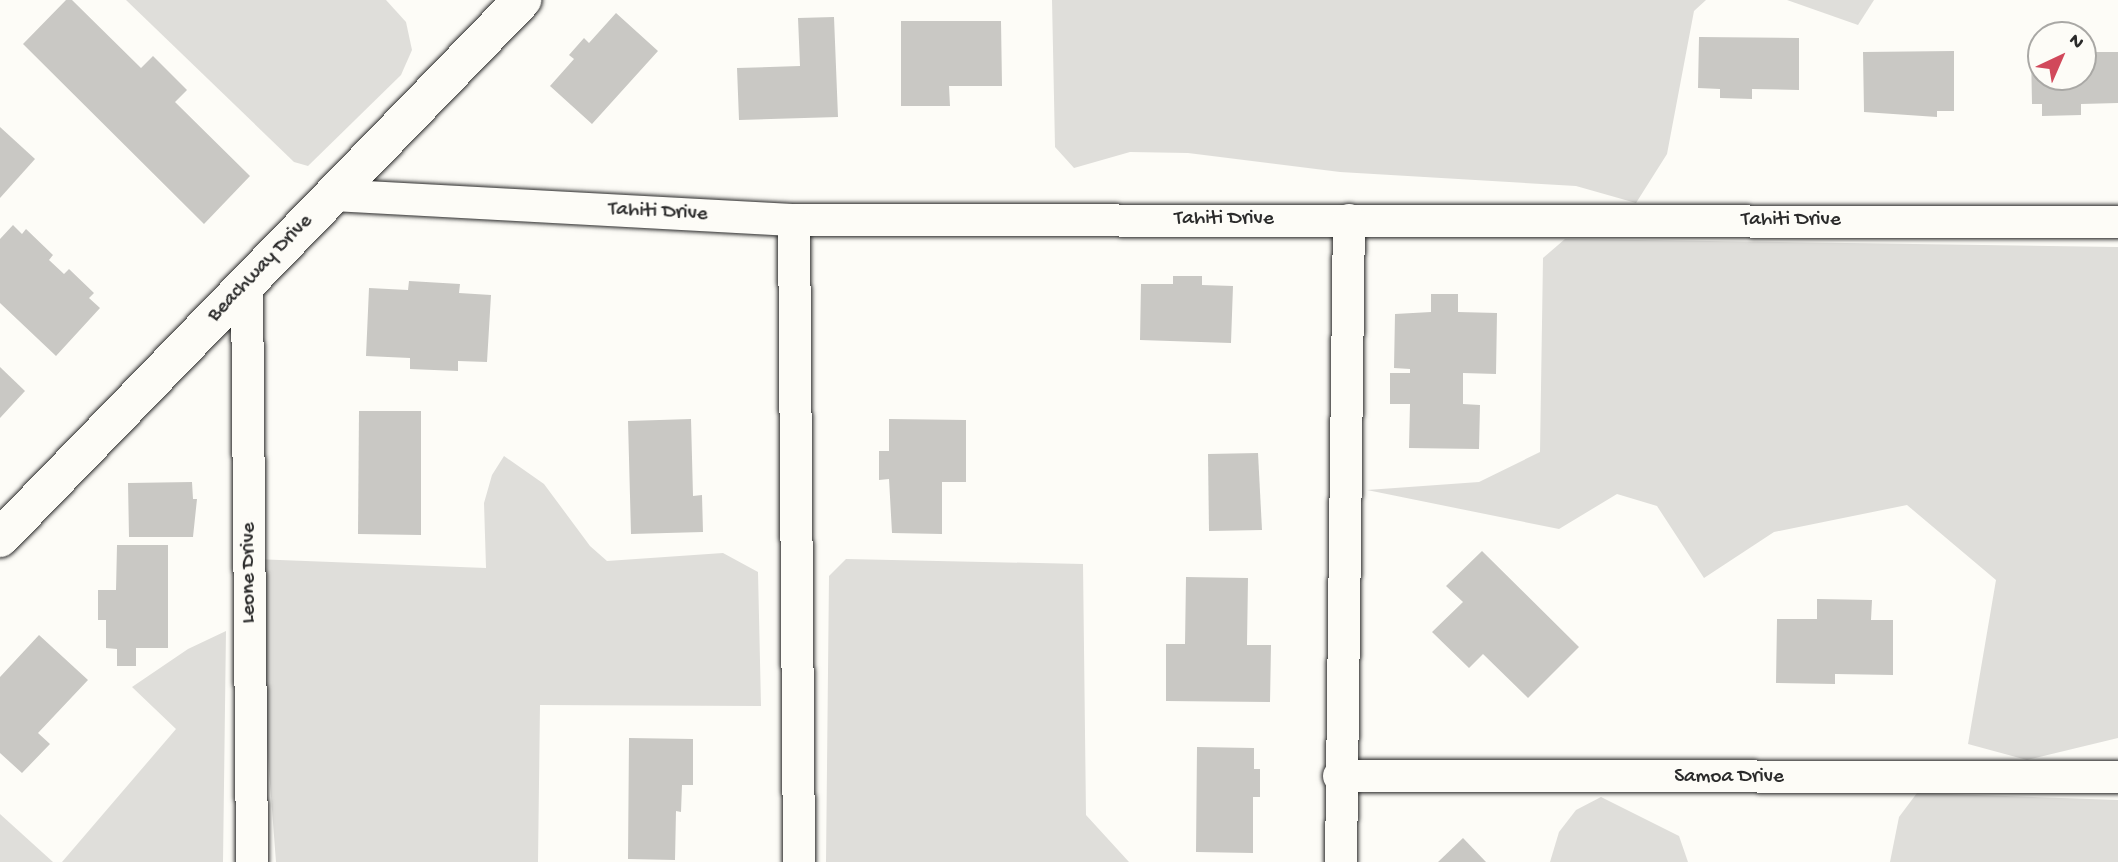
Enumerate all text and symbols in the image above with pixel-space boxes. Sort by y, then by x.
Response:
north arrow [2027,21,2097,91]
text: N [2063,29,2088,55]
street label: Tahiti Drive [608,198,708,228]
street label: Tahiti Drive [1174,207,1274,233]
street label: Tahiti Drive [1741,208,1841,234]
street label: Beachway Drive [203,210,319,328]
street label: Leone Drive [237,523,263,623]
street label: Samoa Drive [1674,765,1784,791]

